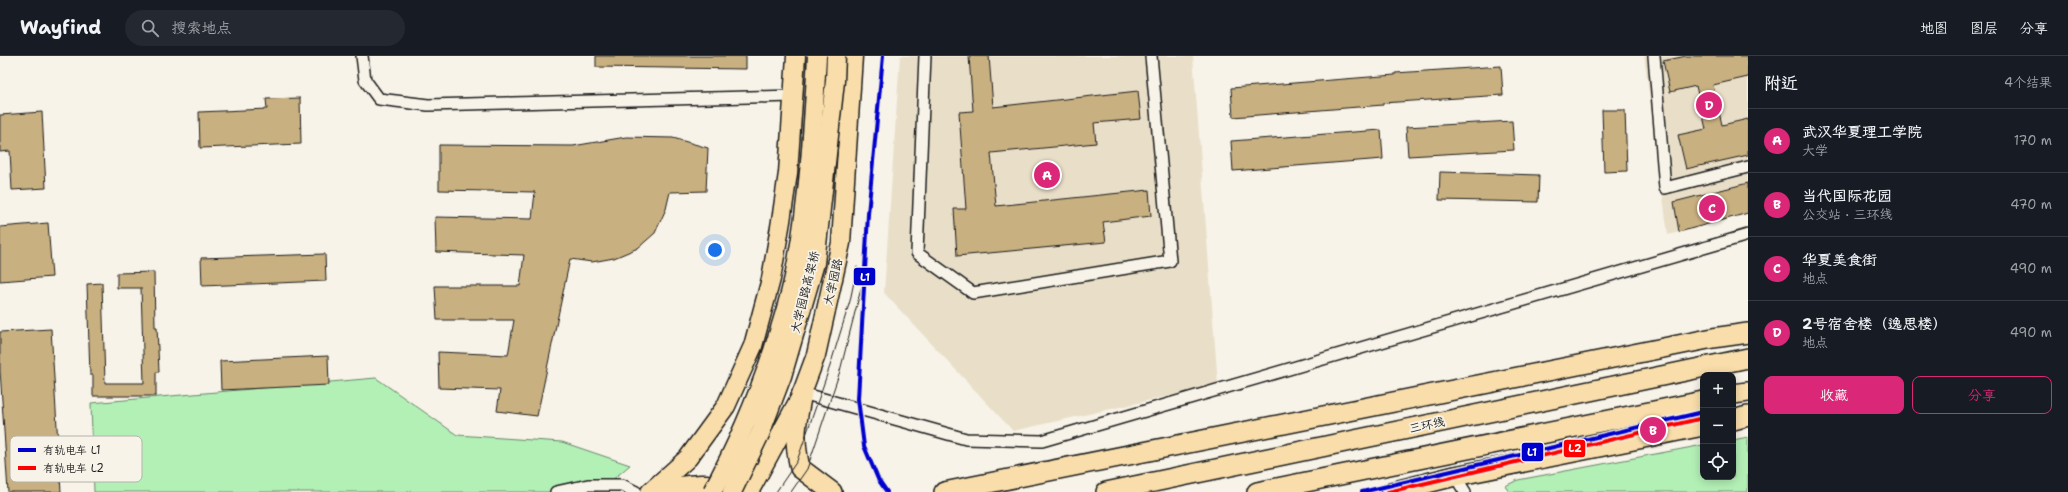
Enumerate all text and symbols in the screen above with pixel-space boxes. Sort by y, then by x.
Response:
search box [125,10,405,46]
text: Wayfind [20,15,101,40]
icon: search [139,17,161,39]
text: 搜索地点 [171,18,231,38]
text: 地图 [1920,19,1948,37]
text: 图层 [1970,19,1998,37]
text: 分享 [2020,19,2048,37]
text: 附近 [1764,72,1798,94]
text: 4个结果 [2004,74,2052,91]
pin: D [1696,90,1722,120]
text: 武汉华夏理工学院 [1802,122,1922,142]
text: A [1772,132,1782,149]
text: 170 m [2014,132,2052,149]
text: 大学 [1802,142,1828,159]
pin: A [1034,160,1060,190]
text: 当代国际花园 [1802,186,1892,206]
pin: C [1699,193,1725,223]
text: B [1773,196,1781,213]
text: 470 m [2010,196,2052,213]
text: 公交站 · 三环线 [1802,206,1893,223]
your location [705,240,725,260]
street label: 大学园路高架桥 [787,248,823,335]
text: 华夏美食街 [1802,250,1877,270]
street label: 大学园路 [820,257,846,307]
text: C [1773,260,1781,277]
text: 490 m [2010,260,2052,277]
line badge: L1 [853,267,876,286]
text: L1 [860,270,870,285]
text: 地点 [1802,270,1828,287]
text: 2号宿舍楼（逸思楼） [1802,314,1948,334]
text: D [1772,324,1782,341]
text: 490 m [2010,324,2052,341]
text: 地点 [1802,334,1828,351]
map controls [1700,372,1736,480]
button: + [1700,372,1736,408]
button: 收藏 [1764,376,1904,414]
button: 分享 [1912,376,2052,414]
button: − [1700,408,1736,444]
street label: 三环线 [1408,413,1446,437]
pin: B [1640,415,1666,445]
legend [10,436,142,482]
line badge: L2 [1563,439,1586,458]
text: L2 [1568,441,1582,456]
line badge: L1 [1521,442,1544,462]
text: 有轨电车 L1 [43,443,101,458]
button: locate [1700,444,1736,480]
text: L1 [1527,445,1537,460]
text: 有轨电车 L2 [43,461,104,476]

